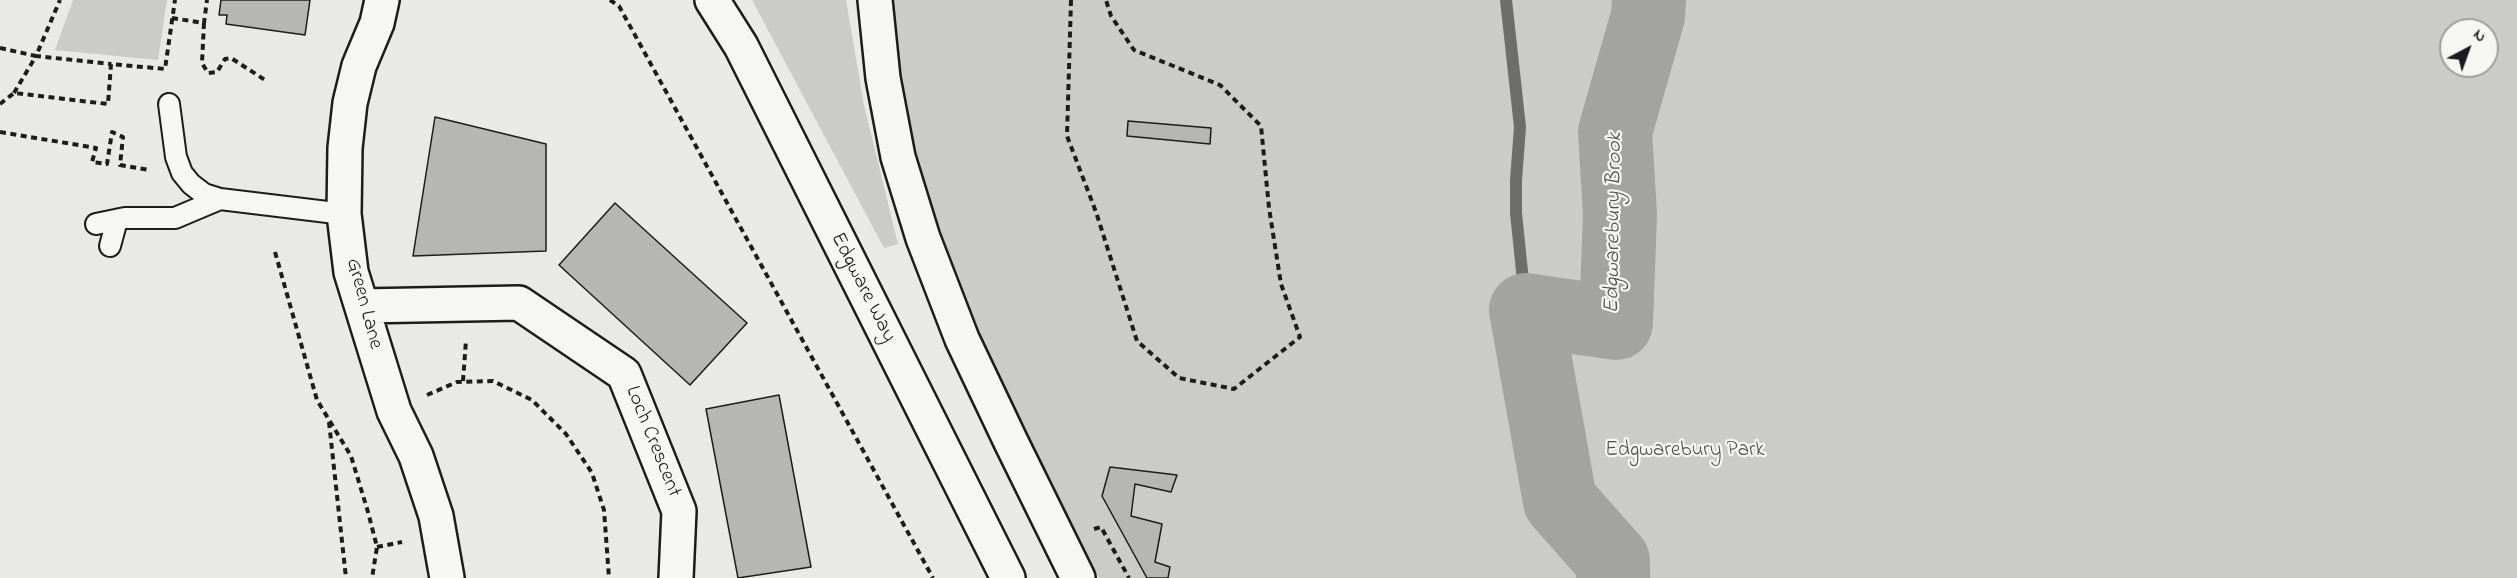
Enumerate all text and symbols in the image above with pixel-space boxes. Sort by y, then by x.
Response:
north arrow [2439,18,2499,78]
text: N [2468,23,2491,49]
water label: Edgwarebury Brook [1600,132,1630,314]
street label: Edgware Way [824,229,900,347]
street label: Green Lane [339,256,387,352]
street label: Loch Crescent [618,383,686,501]
park label: Edgwarebury Park [1605,439,1765,465]

